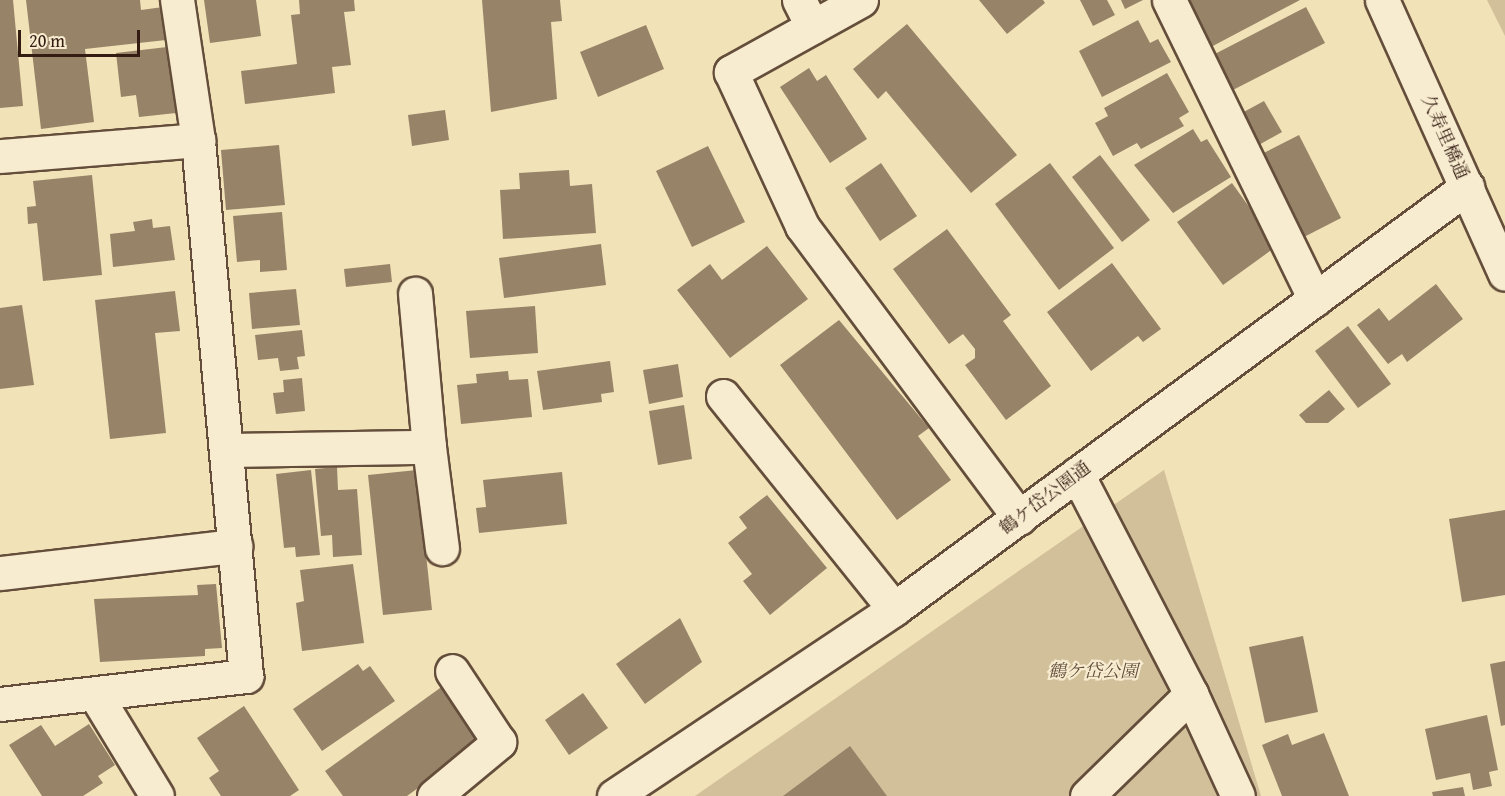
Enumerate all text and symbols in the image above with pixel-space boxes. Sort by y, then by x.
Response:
scale bar [21,18,142,56]
text: 20 m [29,27,65,54]
street label: 久寿里橋通 [1417,91,1473,183]
street label: 鶴ケ岱公園通 [995,457,1095,539]
park label: 鶴ケ岱公園 [1048,660,1138,682]

